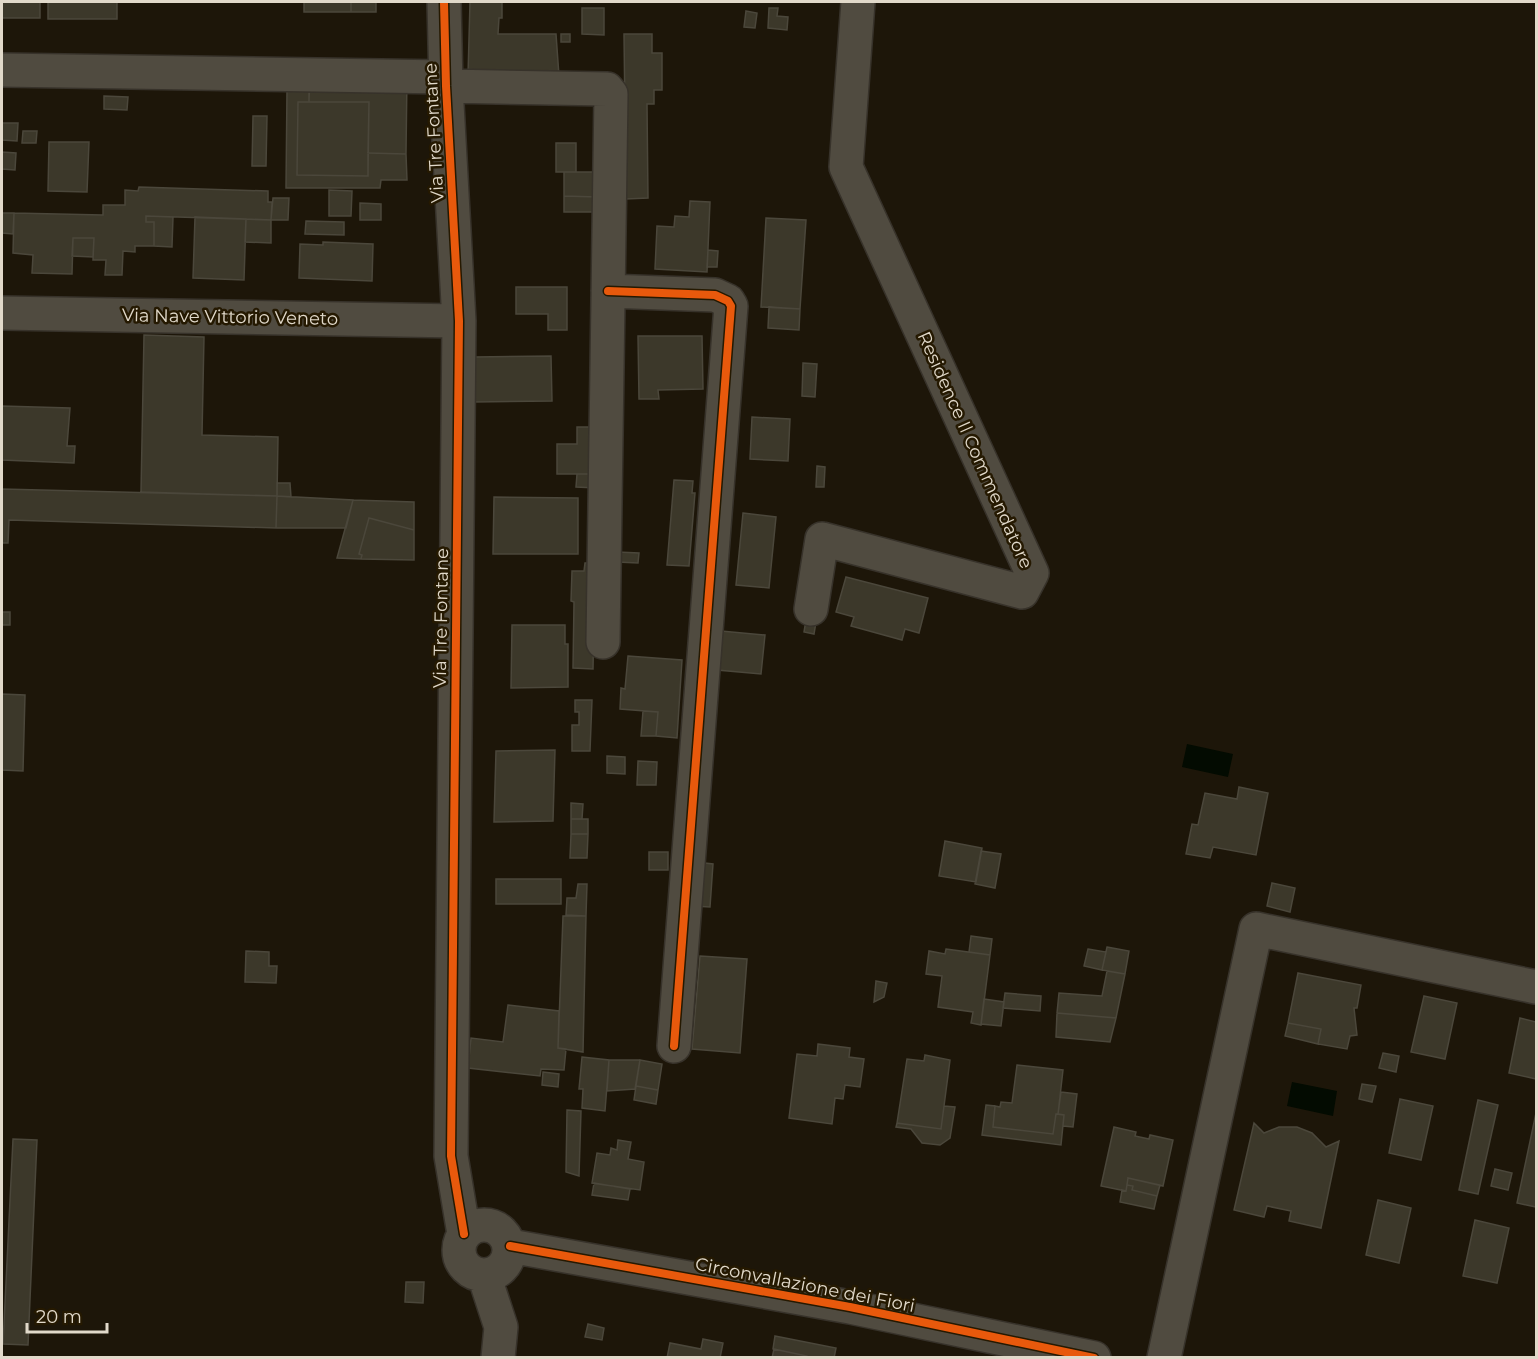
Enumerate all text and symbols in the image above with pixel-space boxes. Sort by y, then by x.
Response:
street label: Via Tre Fontane [419,62,449,204]
street label: Via Nave Vittorio Veneto [122,304,338,330]
street label: Residence Il Commendatore [913,328,1037,572]
street label: Via Tre Fontane [429,548,453,688]
street label: Circonvallazione dei Fiori [693,1253,917,1317]
scale bar [27,1296,106,1334]
text: 20 m [36,1306,82,1328]

